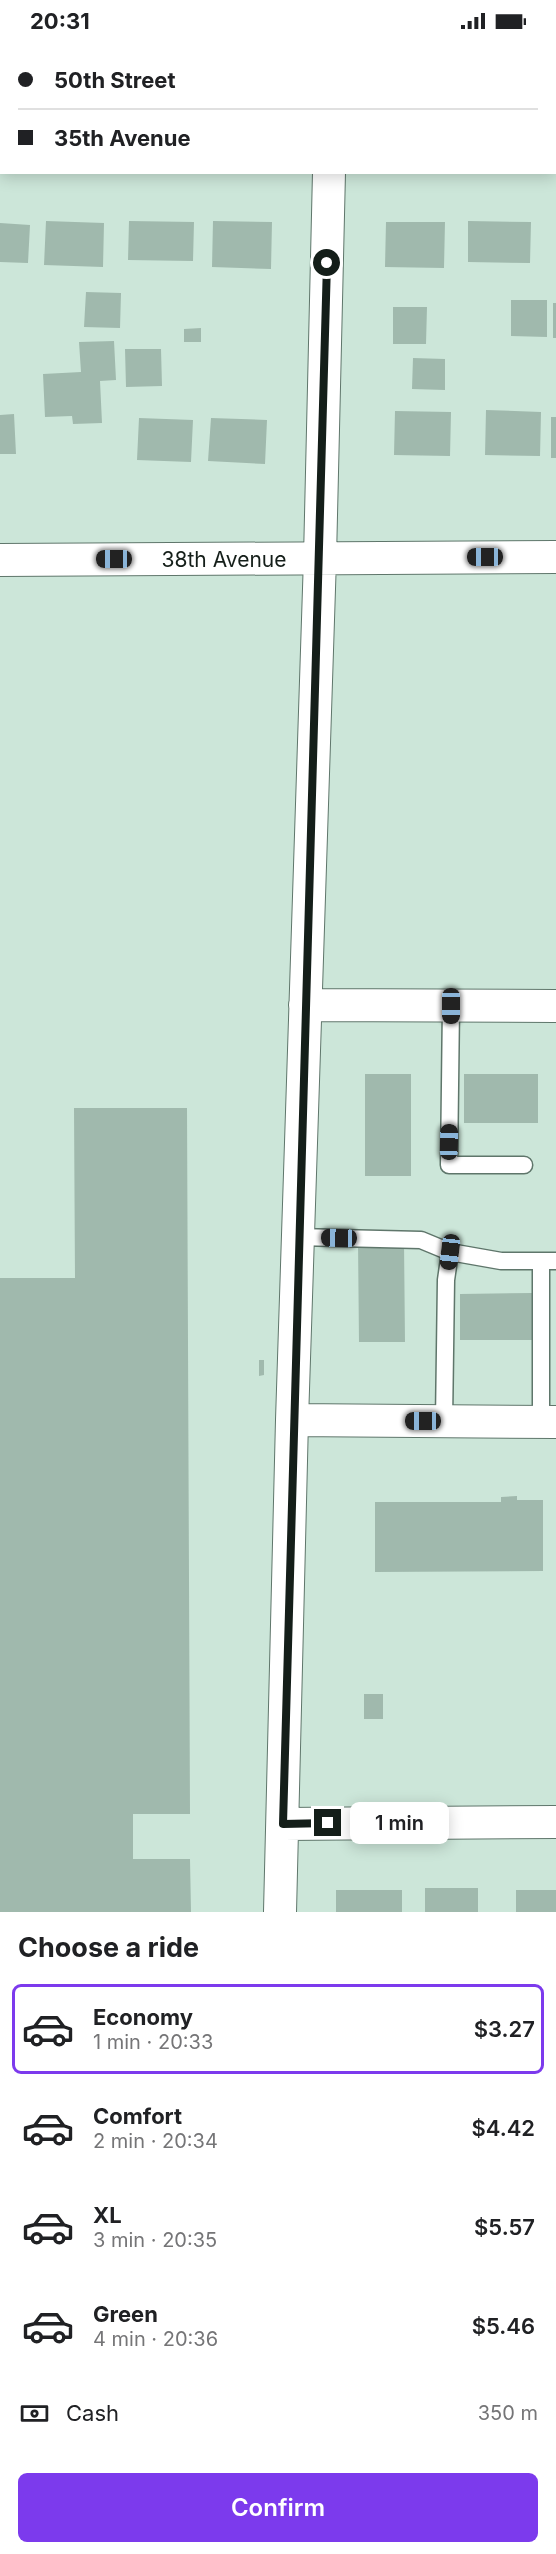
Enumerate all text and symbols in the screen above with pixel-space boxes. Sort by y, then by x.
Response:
text: 20:31 [30,8,90,34]
text: 50th Street [54,67,175,93]
text: 35th Avenue [54,125,191,151]
route start [313,249,340,276]
street label: 38th Avenue [162,547,286,572]
car [467,548,503,566]
car [96,550,132,568]
car [442,988,460,1024]
car [440,1124,458,1160]
car [321,1229,357,1247]
car [439,1233,461,1271]
car [405,1412,441,1430]
callout: 1 min [349,1802,448,1844]
route end [314,1809,341,1836]
text: 1 min [375,1811,424,1835]
text: Choose a ride [18,1931,199,1964]
icon: car [21,2002,75,2056]
text: Economy [93,2004,193,2030]
text: $3.27 [474,2016,535,2042]
text: 1 min · 20:33 [93,2030,213,2054]
icon: car [21,2101,75,2155]
text: Comfort [93,2103,182,2129]
text: $4.42 [471,2115,535,2141]
text: 2 min · 20:34 [93,2129,218,2153]
icon: car [21,2200,75,2254]
text: XL [93,2202,122,2228]
text: $5.57 [474,2214,535,2240]
text: 3 min · 20:35 [93,2228,217,2252]
icon: car [21,2299,75,2353]
text: Green [93,2301,158,2327]
text: $5.46 [472,2313,535,2339]
text: 4 min · 20:36 [93,2327,218,2351]
icon: cash [18,2397,51,2430]
text: Cash [66,2400,119,2426]
text: 350 m [478,2401,538,2425]
button: Confirm [18,2473,538,2542]

